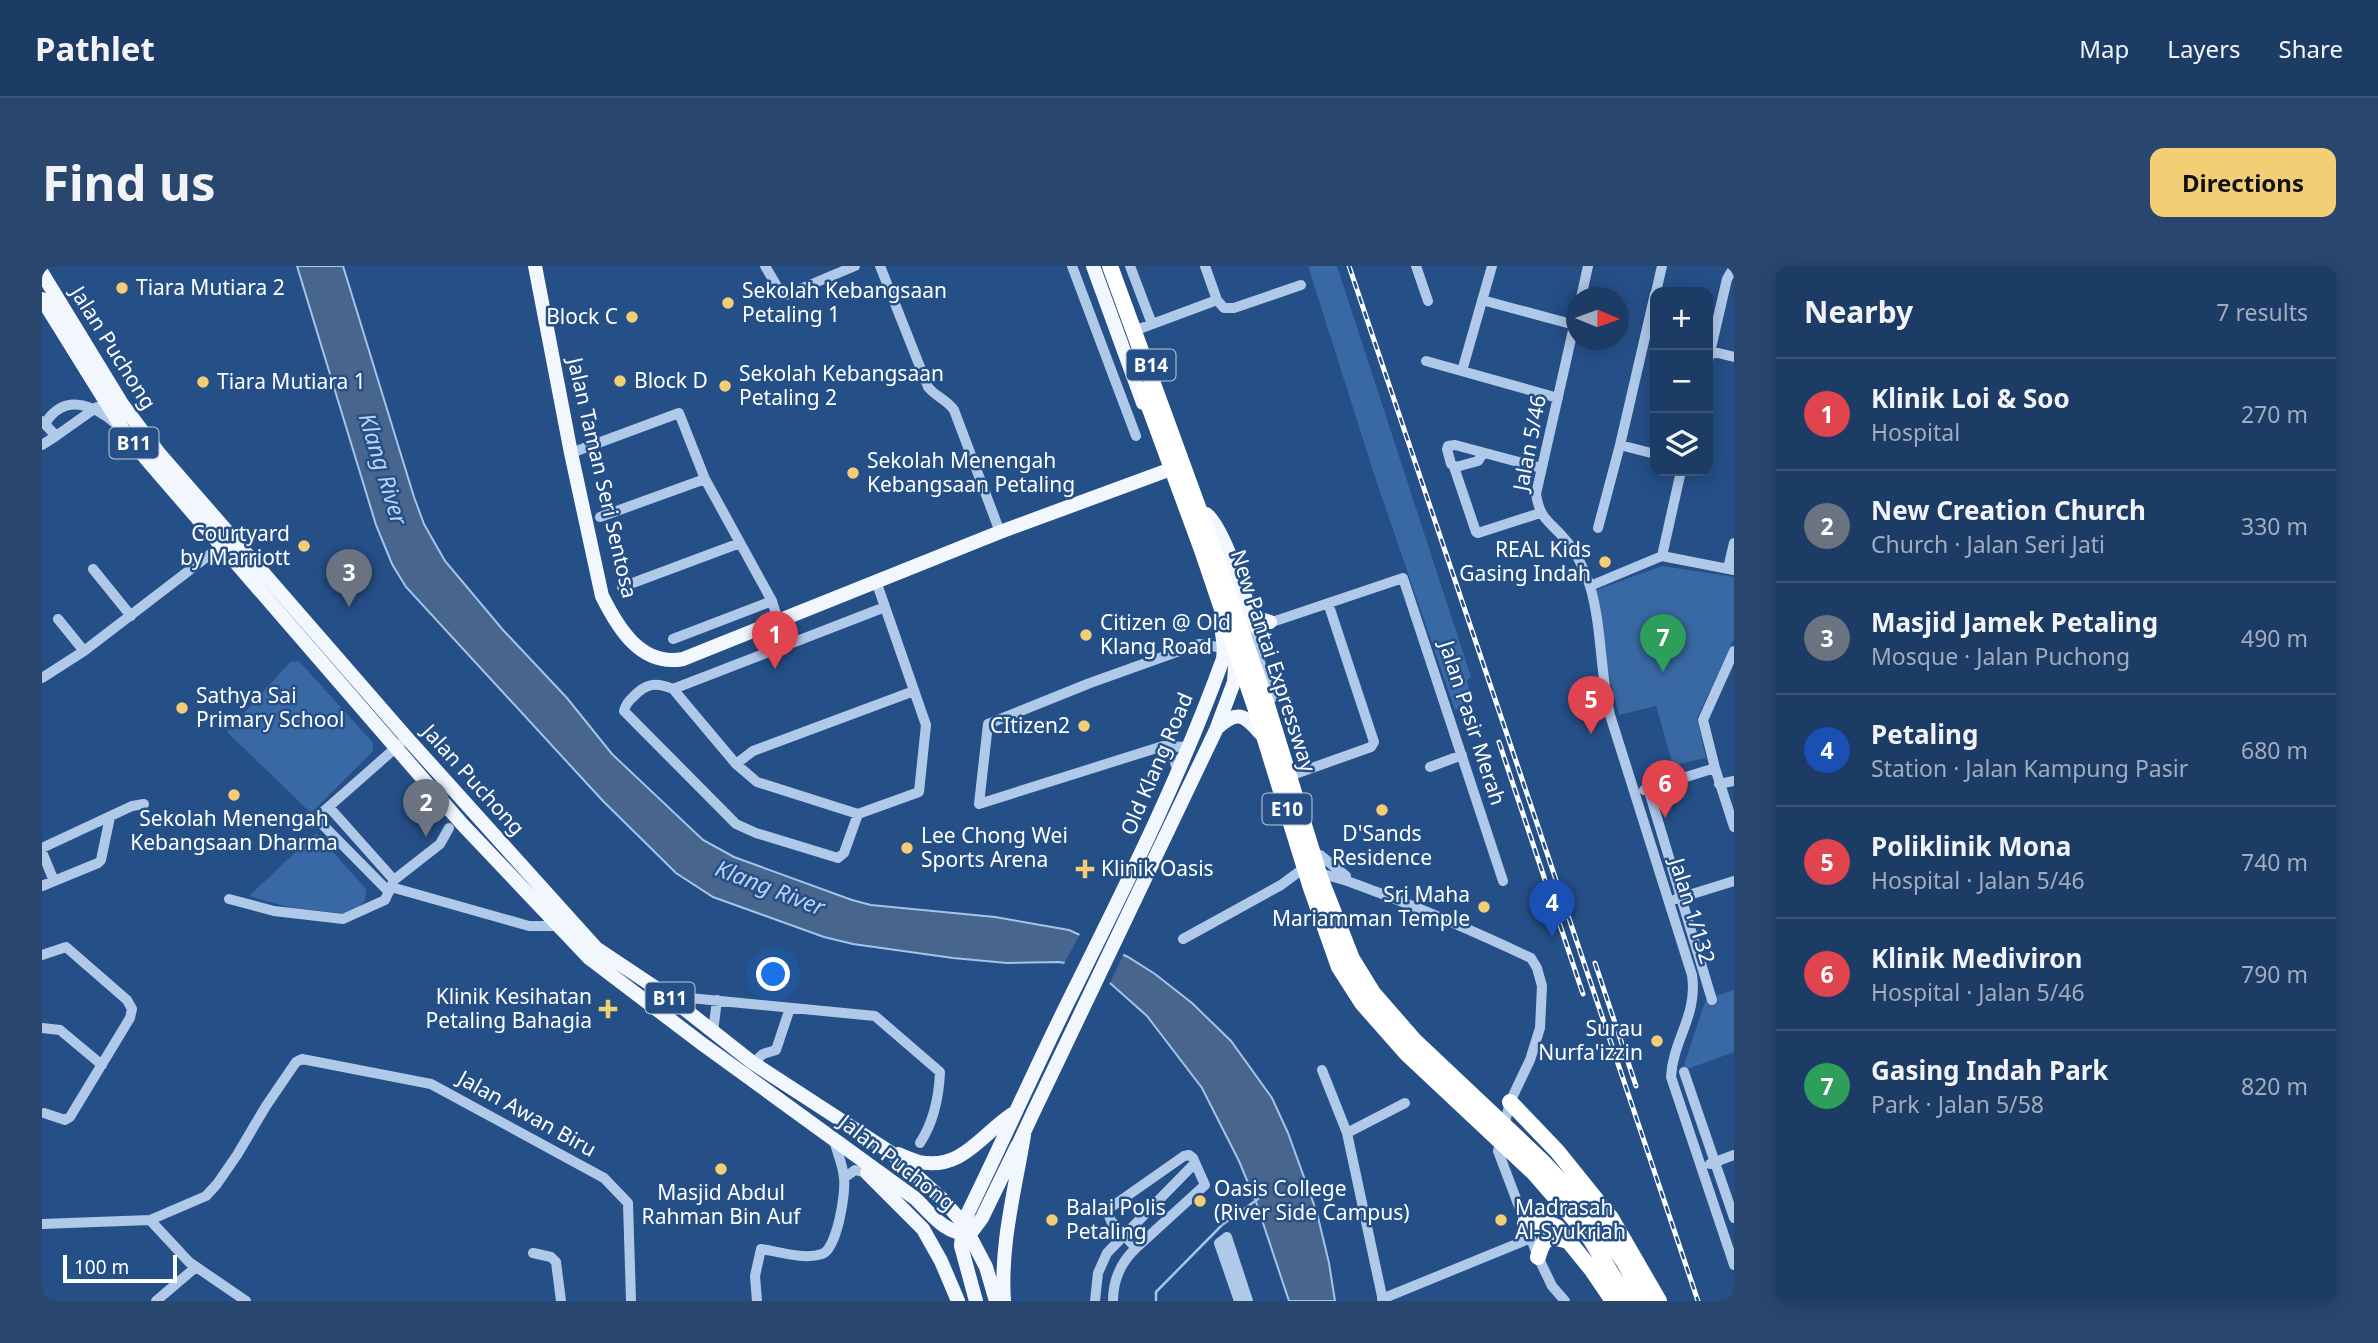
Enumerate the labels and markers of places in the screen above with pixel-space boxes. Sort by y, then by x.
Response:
place label: Tiara Mutiara 2 [136,273,285,301]
place label: Sekolah Kebangsaan Petaling 1 [742,276,947,328]
marker: Tiara Mutiara 2 [114,280,130,296]
marker: Sekolah Kebangsaan Petaling 1 [720,295,736,311]
place label: Block C [546,302,618,330]
marker: Block C [624,309,640,325]
place label: Sekolah Kebangsaan Petaling 2 [739,359,944,411]
place label: Block D [634,366,708,394]
place label: Tiara Mutiara 1 [217,367,366,395]
marker: Block D [612,373,628,389]
marker: Tiara Mutiara 1 [195,374,211,390]
marker: Sekolah Kebangsaan Petaling 2 [717,378,733,394]
place label: Sekolah Menengah Kebangsaan Petaling [867,446,1075,498]
marker: Sekolah Menengah Kebangsaan Petaling [845,465,861,481]
place label: Courtyard by Marriott [180,519,290,571]
place label: REAL Kids Gasing Indah [1459,535,1591,587]
marker: Courtyard by Marriott [296,538,312,554]
pin: 3 [326,549,372,607]
marker: REAL Kids Gasing Indah [1597,554,1613,570]
place label: Citizen @ Old Klang Road [1100,608,1231,660]
pin: 1 [752,611,798,669]
pin: 7 [1640,614,1686,672]
marker: Citizen @ Old Klang Road [1078,627,1094,643]
pin: 5 [1568,676,1614,734]
place label: Sathya Sai Primary School [196,681,344,733]
marker: Sathya Sai Primary School [174,700,190,716]
place label: CItizen2 [990,711,1070,739]
marker: CItizen2 [1076,718,1092,734]
pin: 6 [1642,760,1688,818]
pin: 2 [403,779,449,837]
marker: Sekolah Menengah Kebangsaan Dharma [226,787,242,803]
marker: D'Sands Residence [1374,802,1390,818]
place label: Sekolah Menengah Kebangsaan Dharma [130,804,338,856]
place label: D'Sands Residence [1332,819,1432,871]
place label: Lee Chong Wei Sports Arena [921,821,1068,873]
marker: Lee Chong Wei Sports Arena [899,840,915,856]
place label: Klinik Oasis [1101,854,1214,882]
marker: Klinik Oasis [1075,859,1095,879]
pin: 4 [1529,879,1575,937]
place label: Sri Maha Mariamman Temple [1272,880,1470,932]
marker: Sri Maha Mariamman Temple [1476,899,1492,915]
place label: Klinik Kesihatan Petaling Bahagia [426,982,592,1034]
marker: Klinik Kesihatan Petaling Bahagia [598,999,618,1019]
place label: Surau Nurfa'izzin [1538,1014,1643,1066]
marker: Surau Nurfa'izzin [1649,1033,1665,1049]
marker: Masjid Abdul Rahman Bin Auf [713,1161,729,1177]
place label: Oasis College (River Side Campus) [1214,1174,1410,1226]
place label: Masjid Abdul Rahman Bin Auf [642,1178,802,1230]
place label: Balai Polis Petaling [1066,1193,1166,1245]
marker: Oasis College (River Side Campus) [1192,1193,1208,1209]
place label: Madrasah Al-Syukriah [1515,1193,1626,1245]
marker: Balai Polis Petaling [1044,1212,1060,1228]
marker: Madrasah Al-Syukriah [1493,1212,1509,1228]

